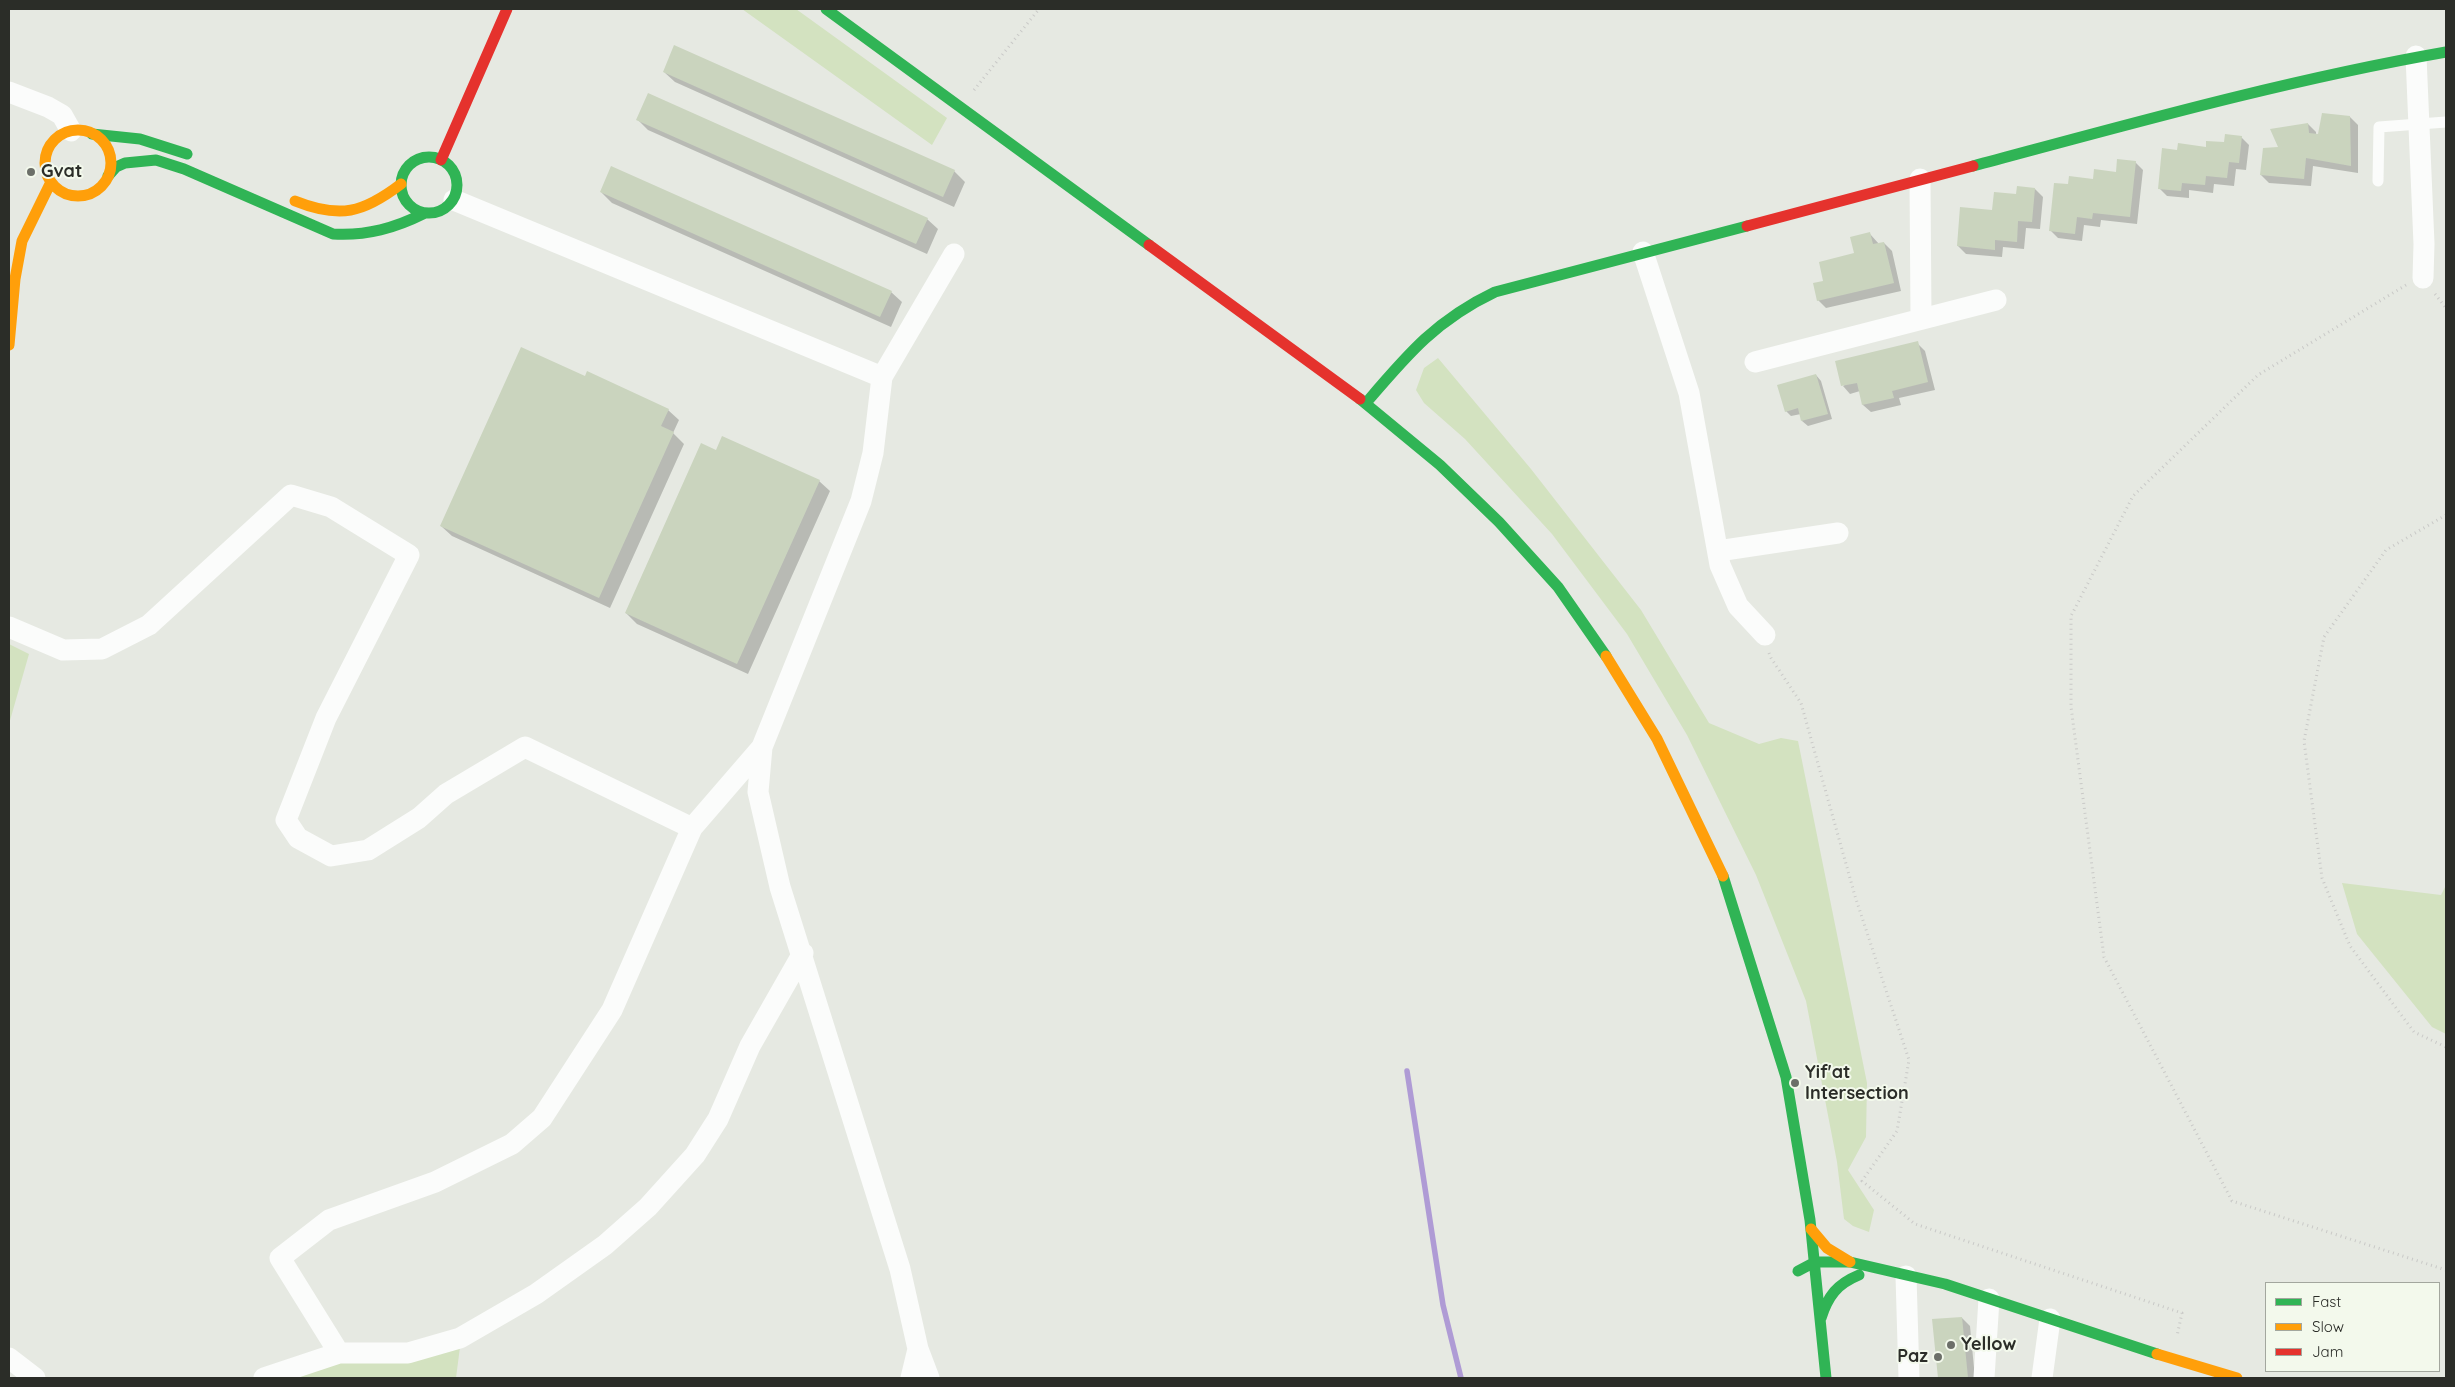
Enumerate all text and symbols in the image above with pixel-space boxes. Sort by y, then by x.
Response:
place label: Gvat [41,161,82,183]
marker: Gvat [25,166,37,178]
place label: Yif'at Intersection [1805,1062,1909,1104]
marker: Yif'at Intersection [1789,1077,1801,1089]
legend [2265,1282,2440,1372]
text: Fast [2312,1292,2341,1311]
text: Slow [2312,1317,2344,1336]
place label: Yellow [1961,1334,2016,1356]
marker: Yellow [1945,1339,1957,1351]
text: Jam [2312,1342,2343,1361]
place label: Paz [1897,1346,1928,1368]
marker: Paz [1932,1351,1944,1363]

